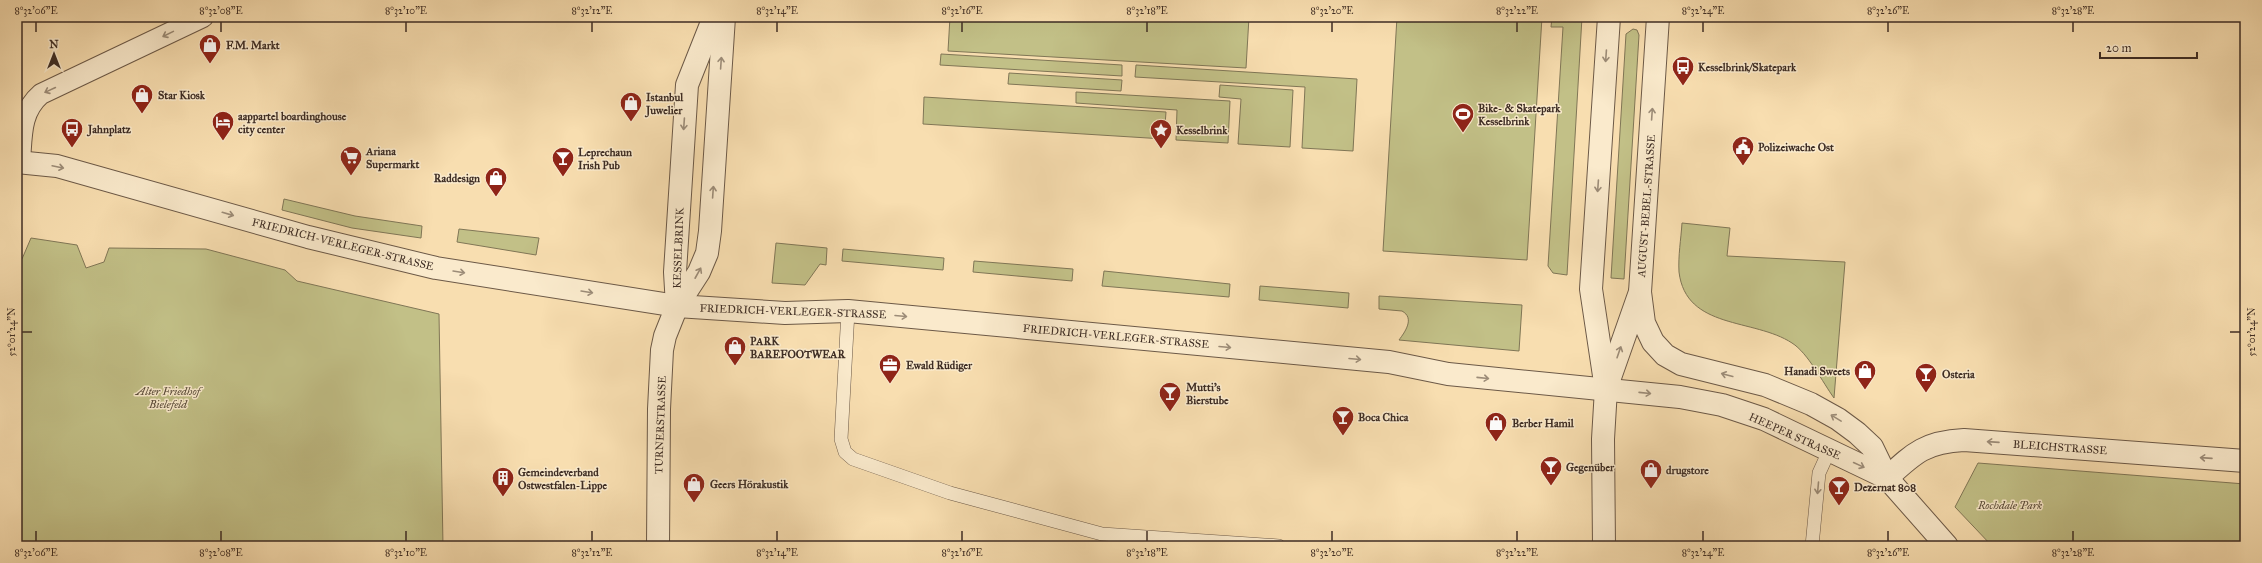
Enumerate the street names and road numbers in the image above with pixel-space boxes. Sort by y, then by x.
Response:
street label: AUGUST-BEBEL-STRASSE [1635,134,1658,279]
street label: KESSELBRINK [671,206,686,289]
street label: FRIEDRICH-VERLEGER-STRASSE [251,216,435,273]
street label: FRIEDRICH-VERLEGER-STRASSE [699,302,887,321]
street label: FRIEDRICH-VERLEGER-STRASSE [1022,322,1210,351]
street label: TURNERSTRASSE [652,375,669,474]
street label: HEEPER STRASSE [1747,410,1843,463]
street label: BLEICHSTRASSE [2012,438,2108,457]

